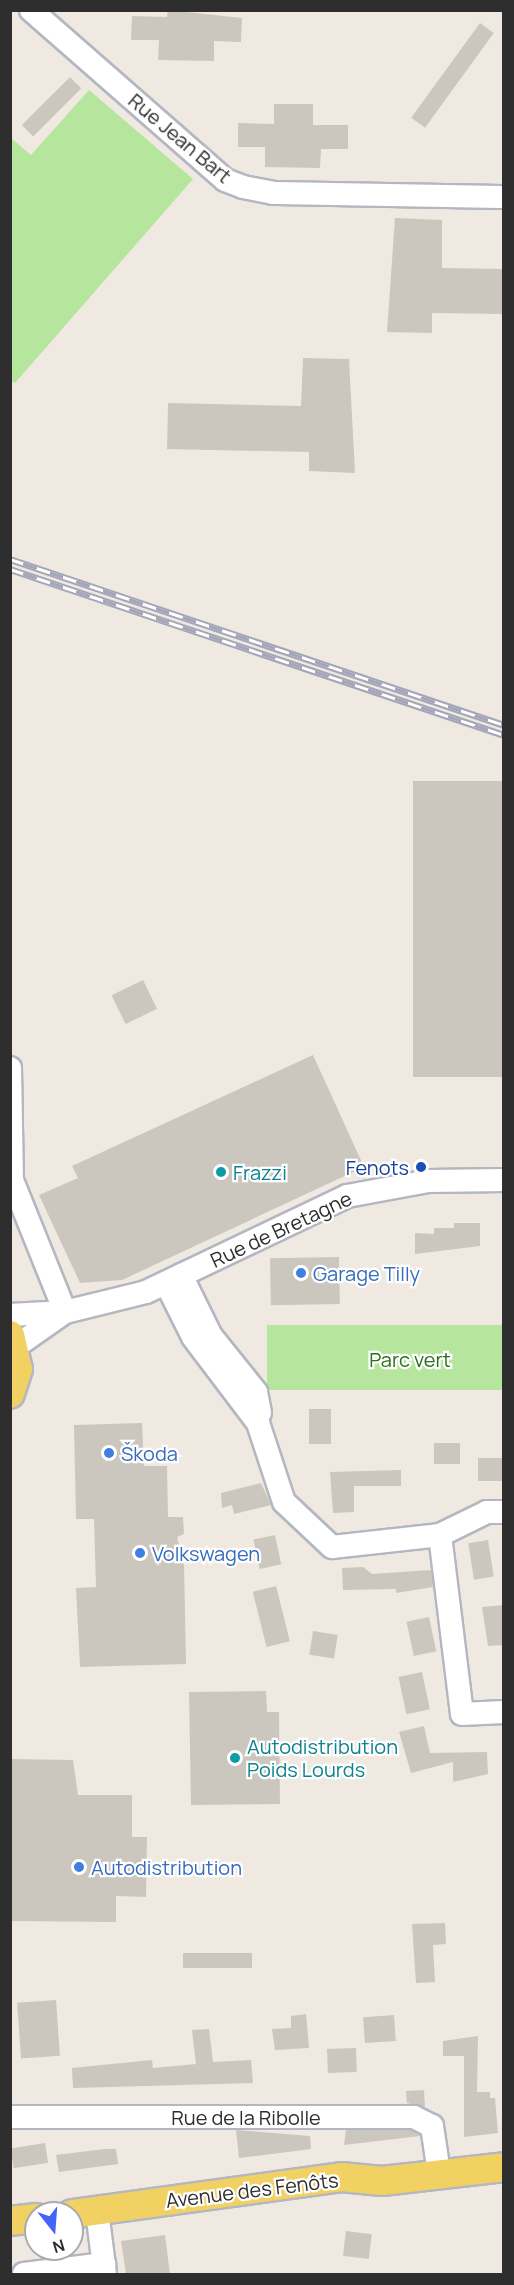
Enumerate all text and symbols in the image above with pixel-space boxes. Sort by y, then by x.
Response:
street label: Rue Jean Bart [124,88,236,188]
place label: Fenots [346,1155,409,1179]
place label: Frazzi [233,1160,287,1184]
marker: Fenots [414,1160,428,1174]
marker: Frazzi [214,1165,228,1179]
street label: Rue de Bretagne [207,1186,355,1272]
place label: Garage Tilly [313,1261,420,1285]
marker: Garage Tilly [294,1266,308,1280]
park label: Parc vert [369,1347,451,1371]
place label: Škoda [121,1441,178,1465]
marker: Škoda [102,1446,116,1460]
place label: Volkswagen [152,1541,260,1565]
marker: Volkswagen [133,1546,147,1560]
place label: Autodistribution Poids Lourds [247,1734,398,1781]
marker: Autodistribution Poids Lourds [228,1751,242,1765]
place label: Autodistribution [91,1855,242,1879]
marker: Autodistribution [72,1860,86,1874]
street label: Rue de la Ribolle [171,2105,321,2129]
street label: Avenue des Fenôts [164,2167,340,2213]
north arrow [24,2201,84,2261]
text: N [50,2234,67,2259]

